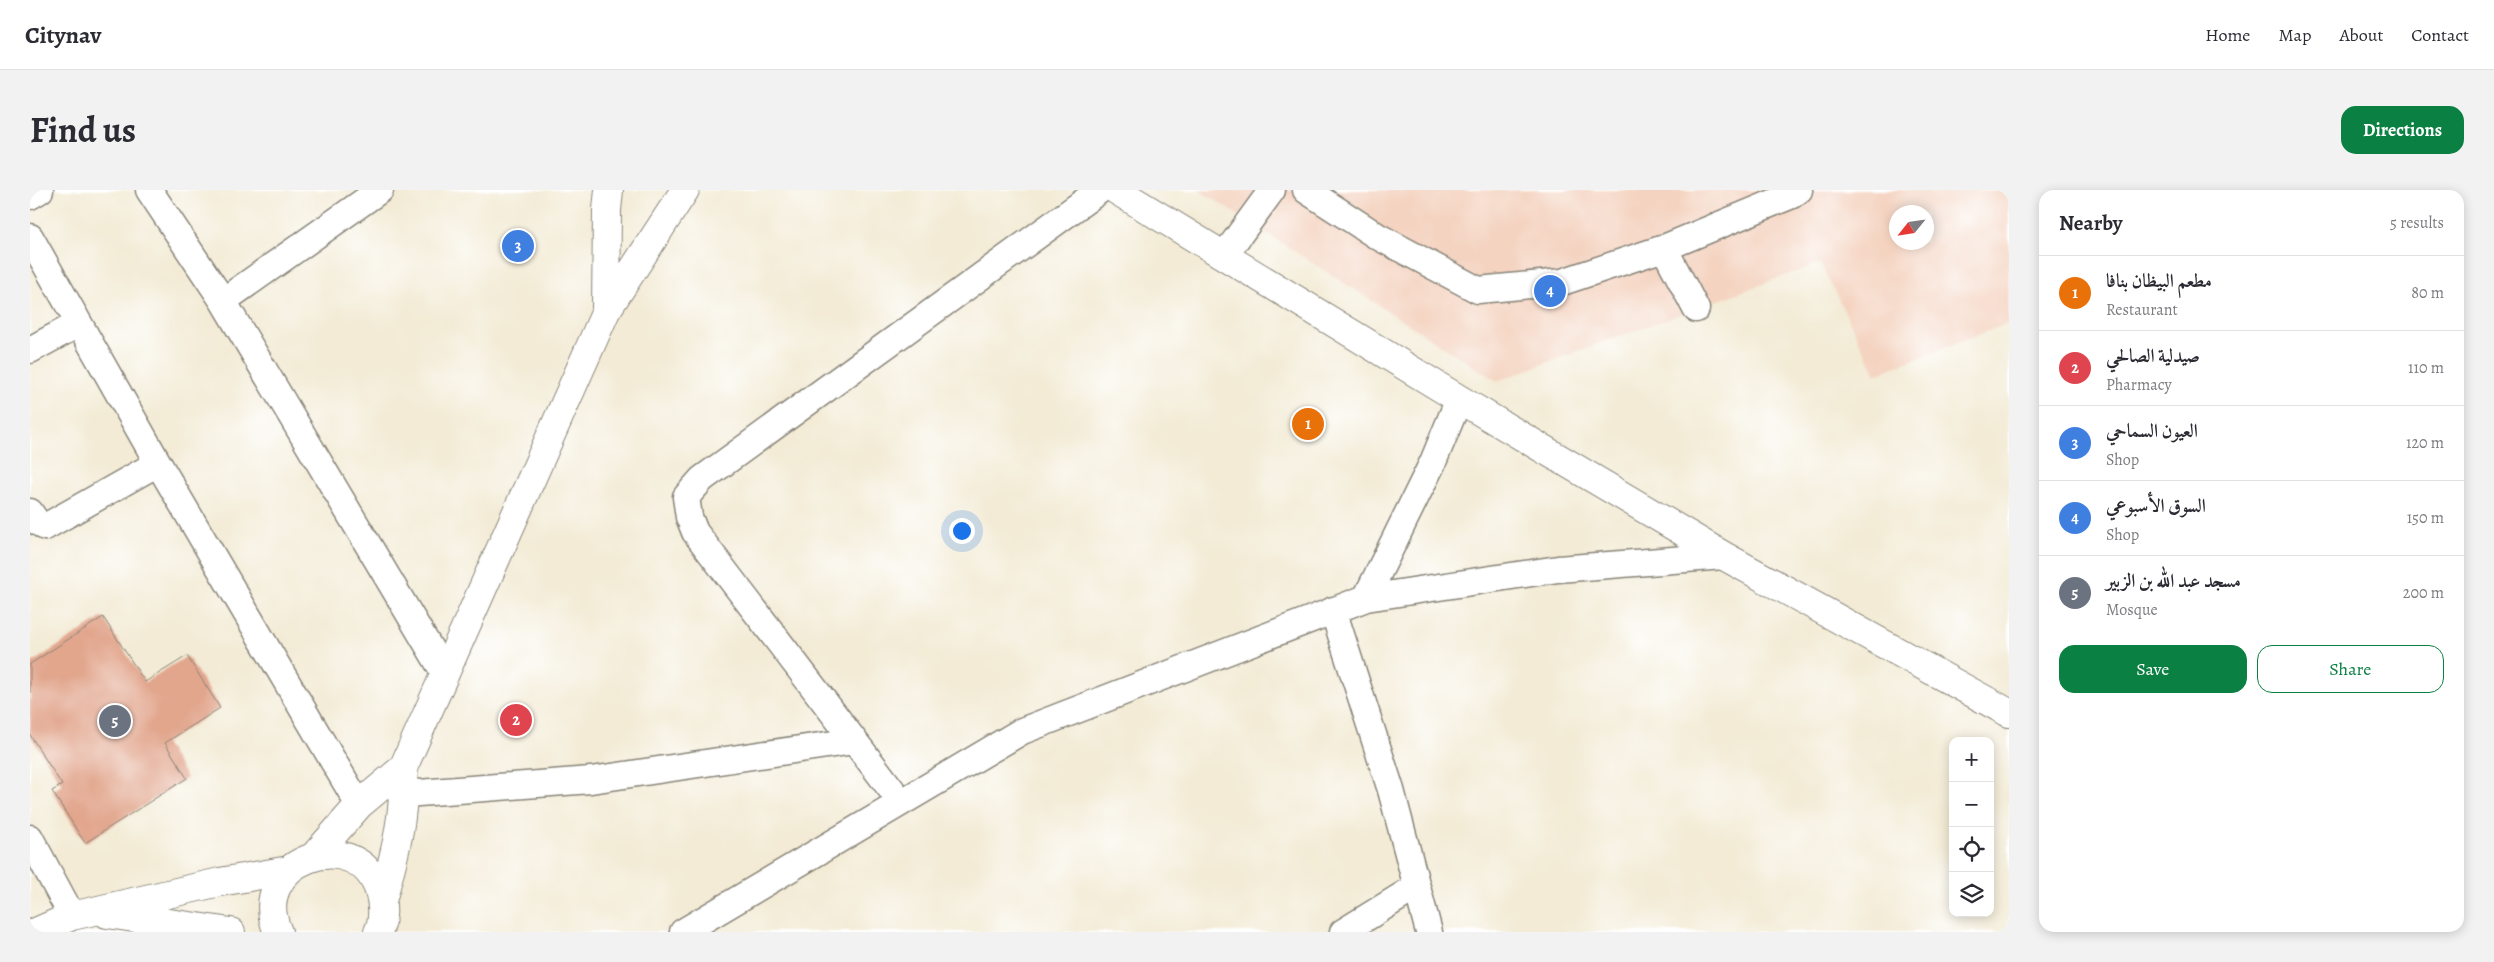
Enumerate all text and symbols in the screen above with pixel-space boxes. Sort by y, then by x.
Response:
text: Citynav [25,19,101,51]
text: Home [2205,23,2250,47]
text: Map [2278,23,2311,47]
text: About [2339,23,2383,47]
text: Contact [2411,23,2469,47]
text: Find us [30,106,136,154]
button: Directions [2341,106,2464,154]
north arrow [1889,205,1934,250]
text: Nearby [2059,209,2122,237]
text: 5 results [2390,212,2444,234]
pin: 3 [502,227,534,265]
text: مطعم البيظان بنافا [2106,268,2212,294]
pin: 4 [1534,272,1566,310]
text: 1 [2072,282,2078,304]
text: 80 m [2411,282,2444,304]
text: Restaurant [2106,299,2178,321]
text: صيدلية الصالحي [2106,343,2200,369]
text: 2 [2071,357,2079,379]
text: 110 m [2408,357,2444,379]
text: Pharmacy [2106,374,2172,396]
pin: 1 [1292,405,1324,443]
text: العيون السماحي [2106,418,2198,444]
text: 3 [2072,432,2078,454]
text: 120 m [2406,432,2444,454]
text: Shop [2106,449,2139,471]
text: السوق الأسبوعي [2106,493,2206,519]
text: 4 [2071,507,2079,529]
text: 150 m [2407,507,2444,529]
your location [949,518,975,544]
text: Shop [2106,524,2139,546]
text: مسجد عبد الله بن الزبير [2106,568,2241,594]
text: 5 [2072,582,2078,604]
text: 200 m [2403,582,2444,604]
text: Mosque [2106,599,2158,621]
button: Save [2059,645,2247,693]
button: Share [2257,645,2444,693]
pin: 2 [500,701,532,739]
pin: 5 [99,702,131,740]
map controls [1949,737,1994,917]
button: + [1949,737,1994,782]
button: − [1949,782,1994,827]
button: locate [1949,827,1994,872]
button: layers [1949,872,1994,917]

